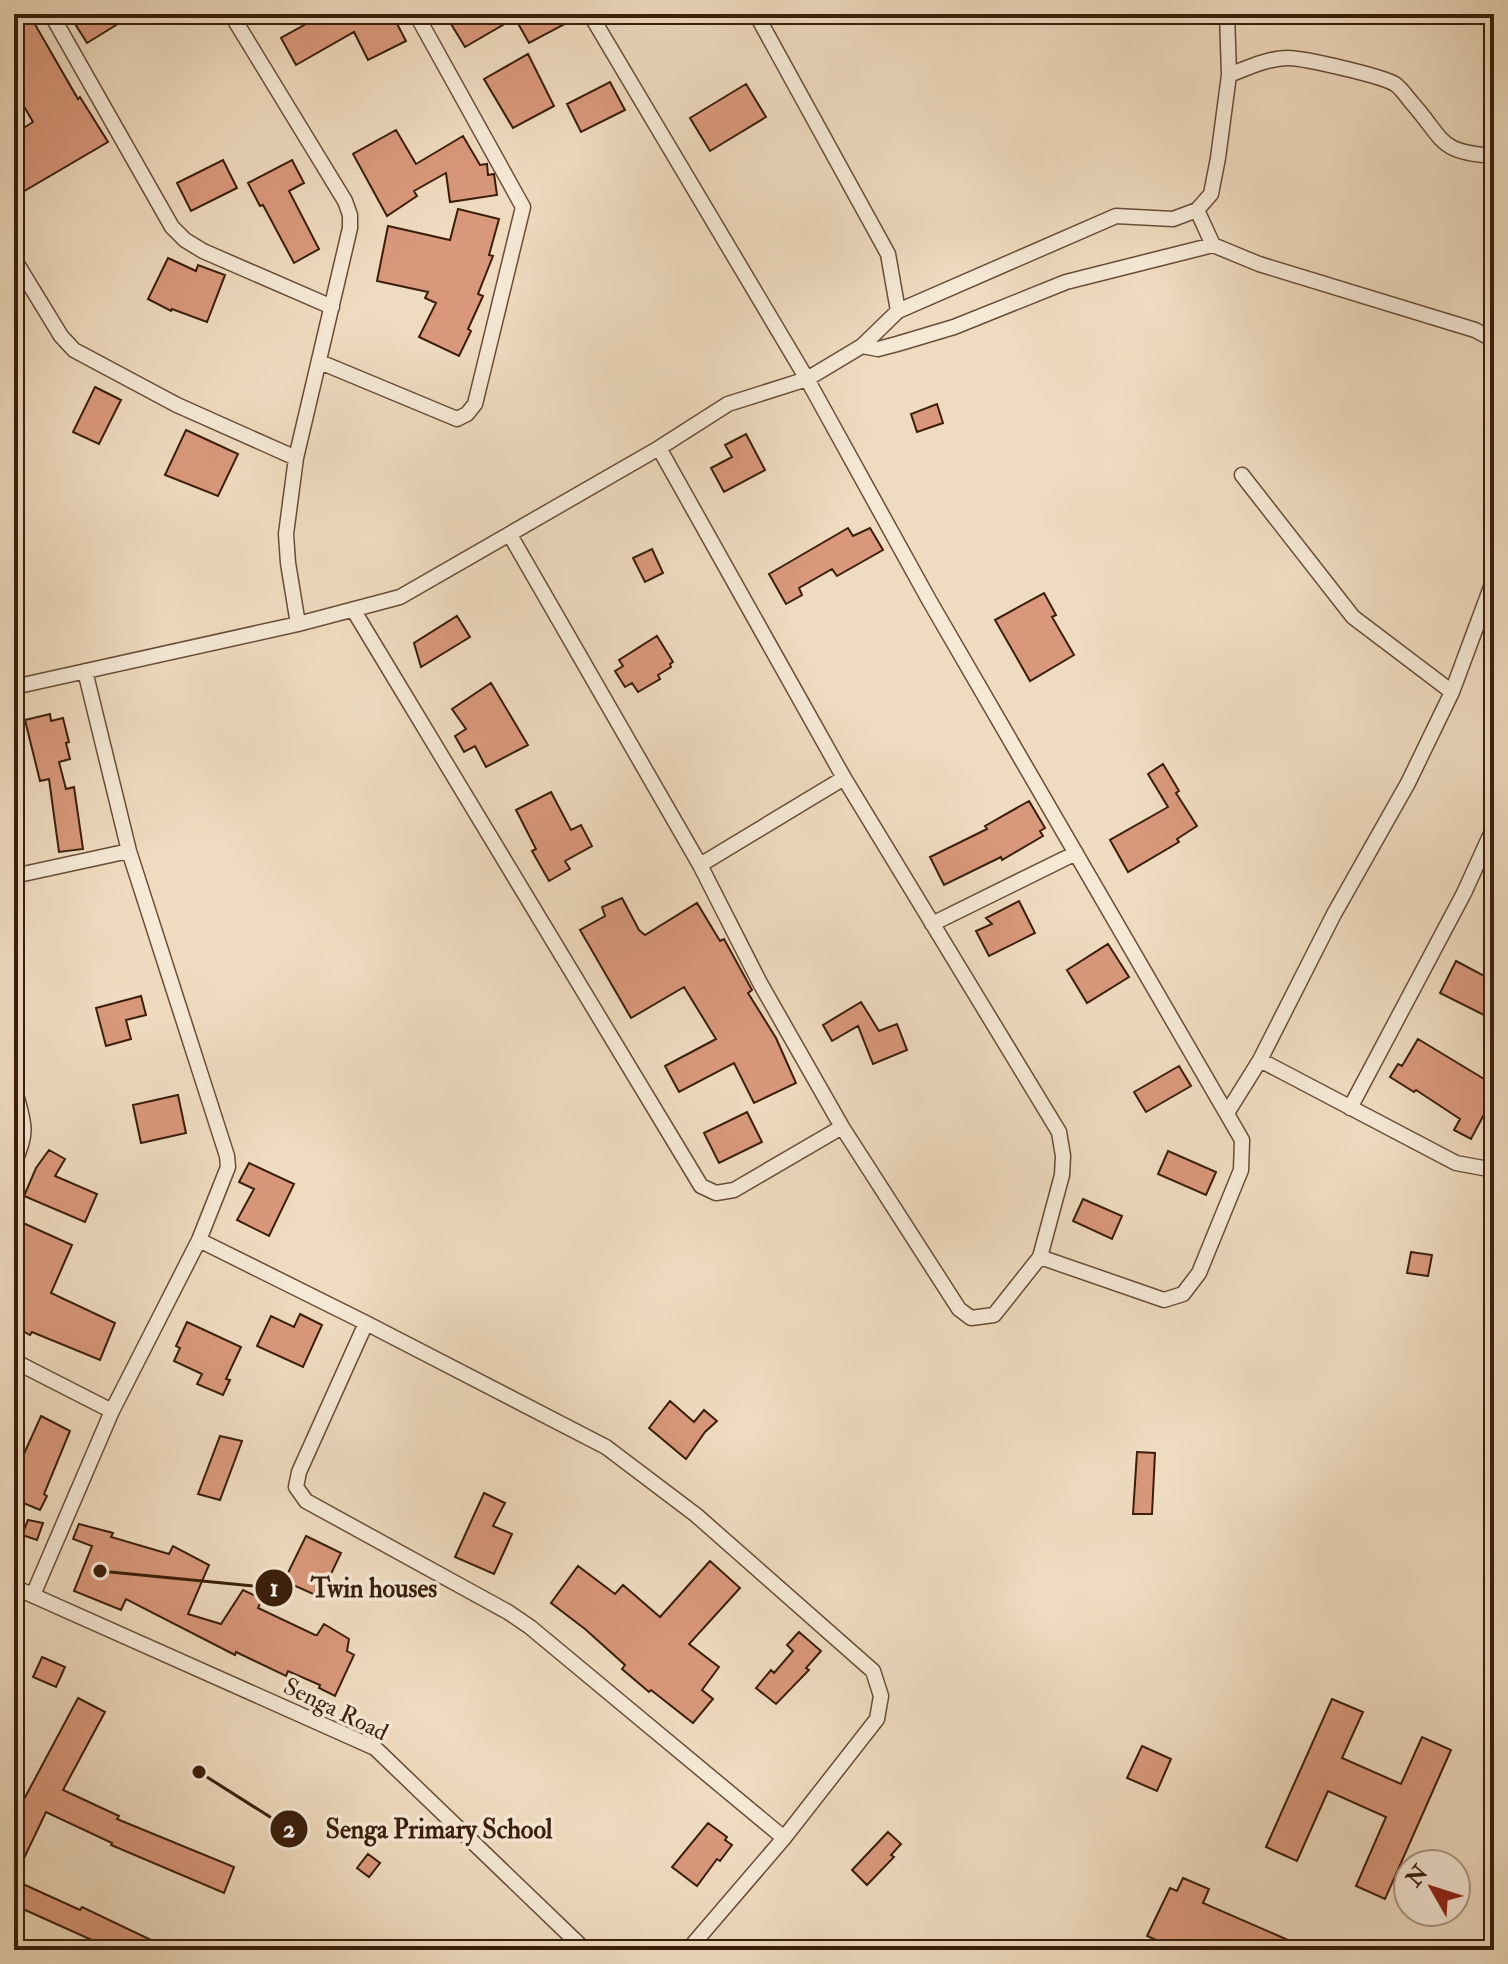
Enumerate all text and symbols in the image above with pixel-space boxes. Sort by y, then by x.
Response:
callout: Twin houses [254,1563,453,1613]
text: 1 [270,1573,278,1604]
text: Twin houses [310,1573,437,1605]
street label: Senga Road [278,1671,393,1748]
callout: Senga Primary School [269,1804,568,1854]
text: 2 [283,1814,295,1845]
text: Senga Primary School [326,1814,553,1847]
north arrow [1392,1848,1472,1928]
text: N [1400,1859,1435,1893]

